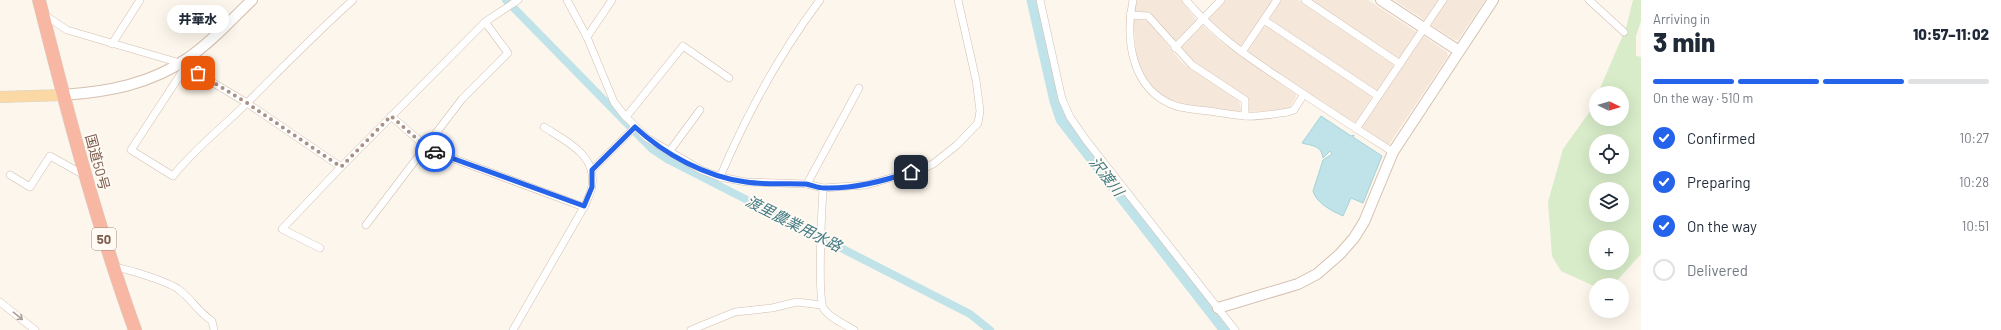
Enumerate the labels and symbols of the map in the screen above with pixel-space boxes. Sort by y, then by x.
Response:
callout: 井華水 [167,5,229,33]
pin [181,56,215,90]
north arrow [1589,86,1629,126]
street label: 国道50号 [82,132,114,192]
courier [415,132,455,172]
water label: 沢渡川 [1086,153,1129,201]
pin [894,155,928,189]
water label: 渡里農業用水路 [743,191,847,256]
road number: 50 [92,228,116,250]
one-way arrow [12,312,23,320]

